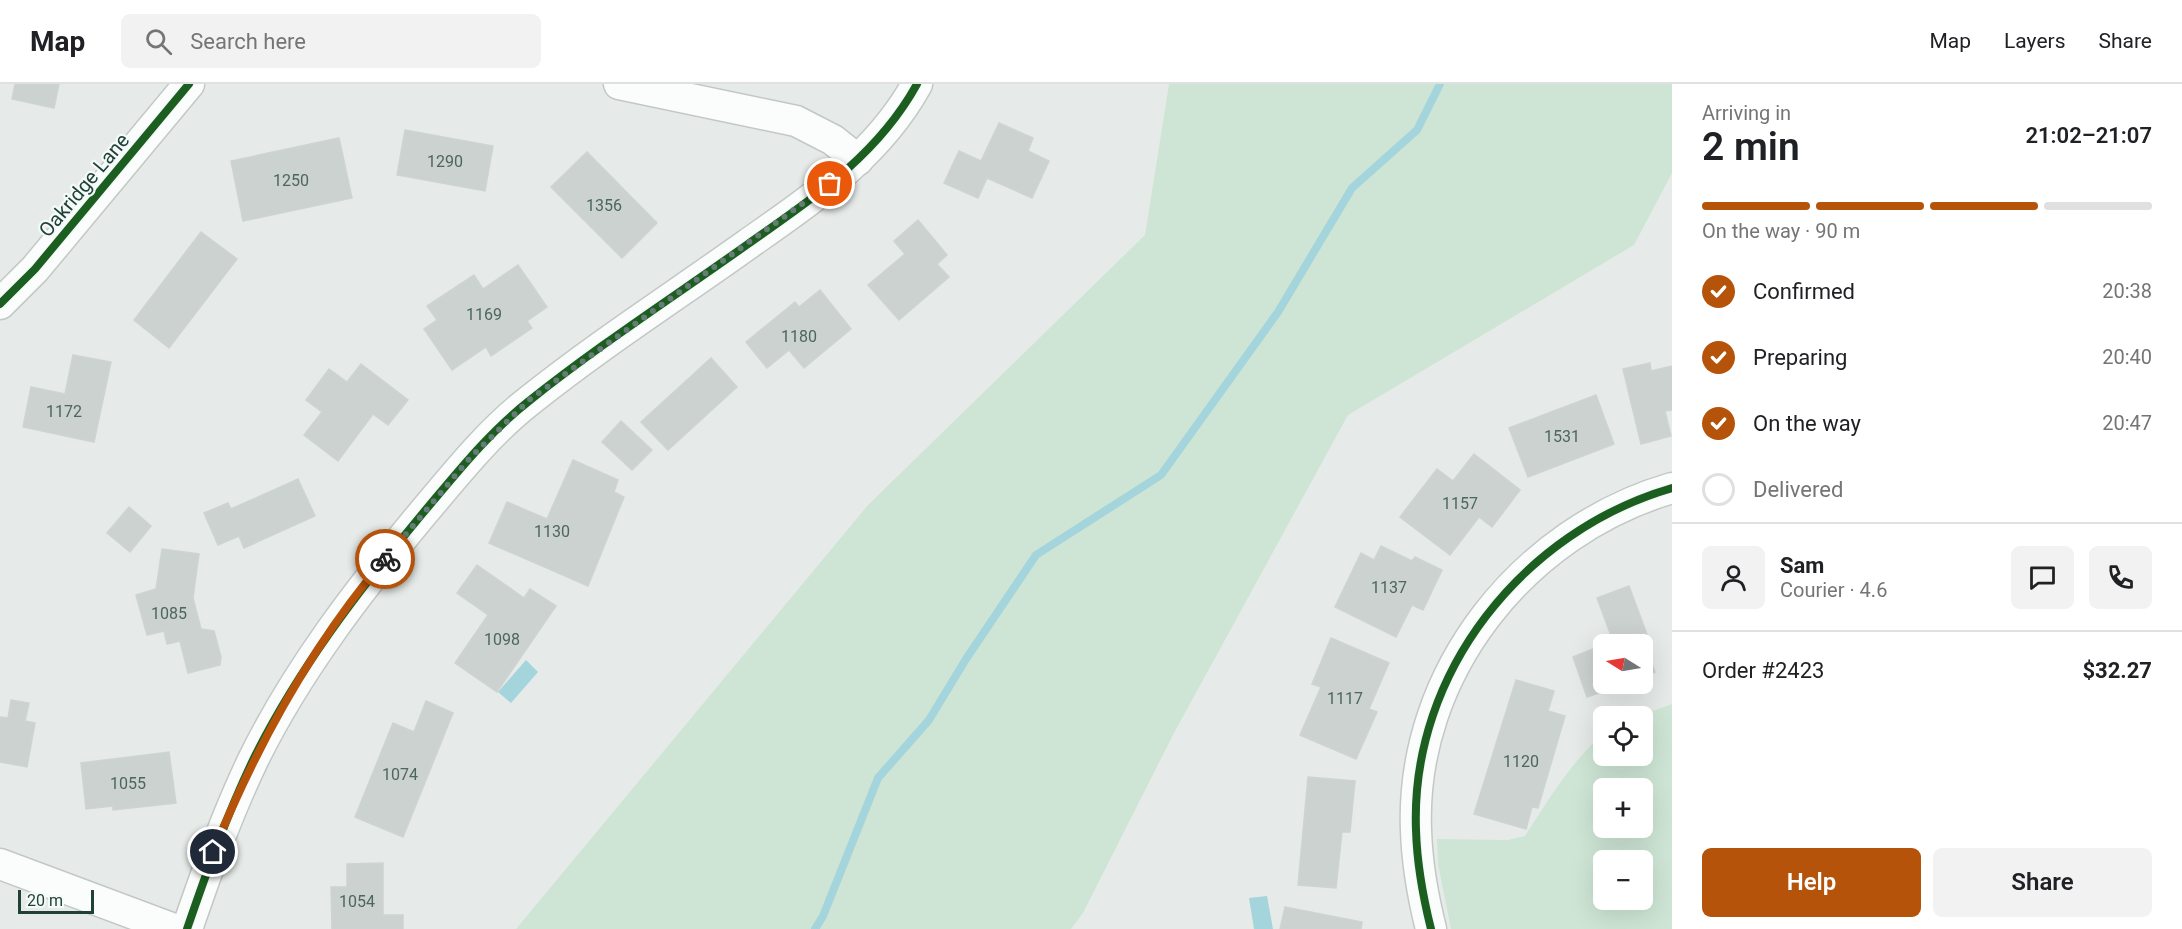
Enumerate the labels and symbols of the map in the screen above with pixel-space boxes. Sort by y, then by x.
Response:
street label: Oakridge Lane [34,128,134,242]
house number: 1290 [427,152,463,171]
pin [804,158,855,209]
house number: 1250 [273,171,309,190]
house number: 1356 [586,196,622,215]
house number: 1169 [466,305,502,324]
house number: 1180 [781,327,817,346]
house number: 1172 [46,402,82,421]
house number: 1531 [1544,427,1580,446]
house number: 1157 [1442,494,1478,513]
house number: 1130 [534,522,570,541]
courier [355,529,415,589]
house number: 1137 [1371,578,1407,597]
house number: 1085 [151,604,187,623]
house number: 1098 [484,630,520,649]
north arrow [1593,634,1653,694]
house number: 1117 [1327,689,1363,708]
house number: 1120 [1503,752,1539,771]
house number: 1074 [382,765,418,784]
house number: 1055 [110,774,146,793]
pin [187,826,238,877]
scale bar [18,887,94,914]
house number: 1054 [339,892,375,911]

